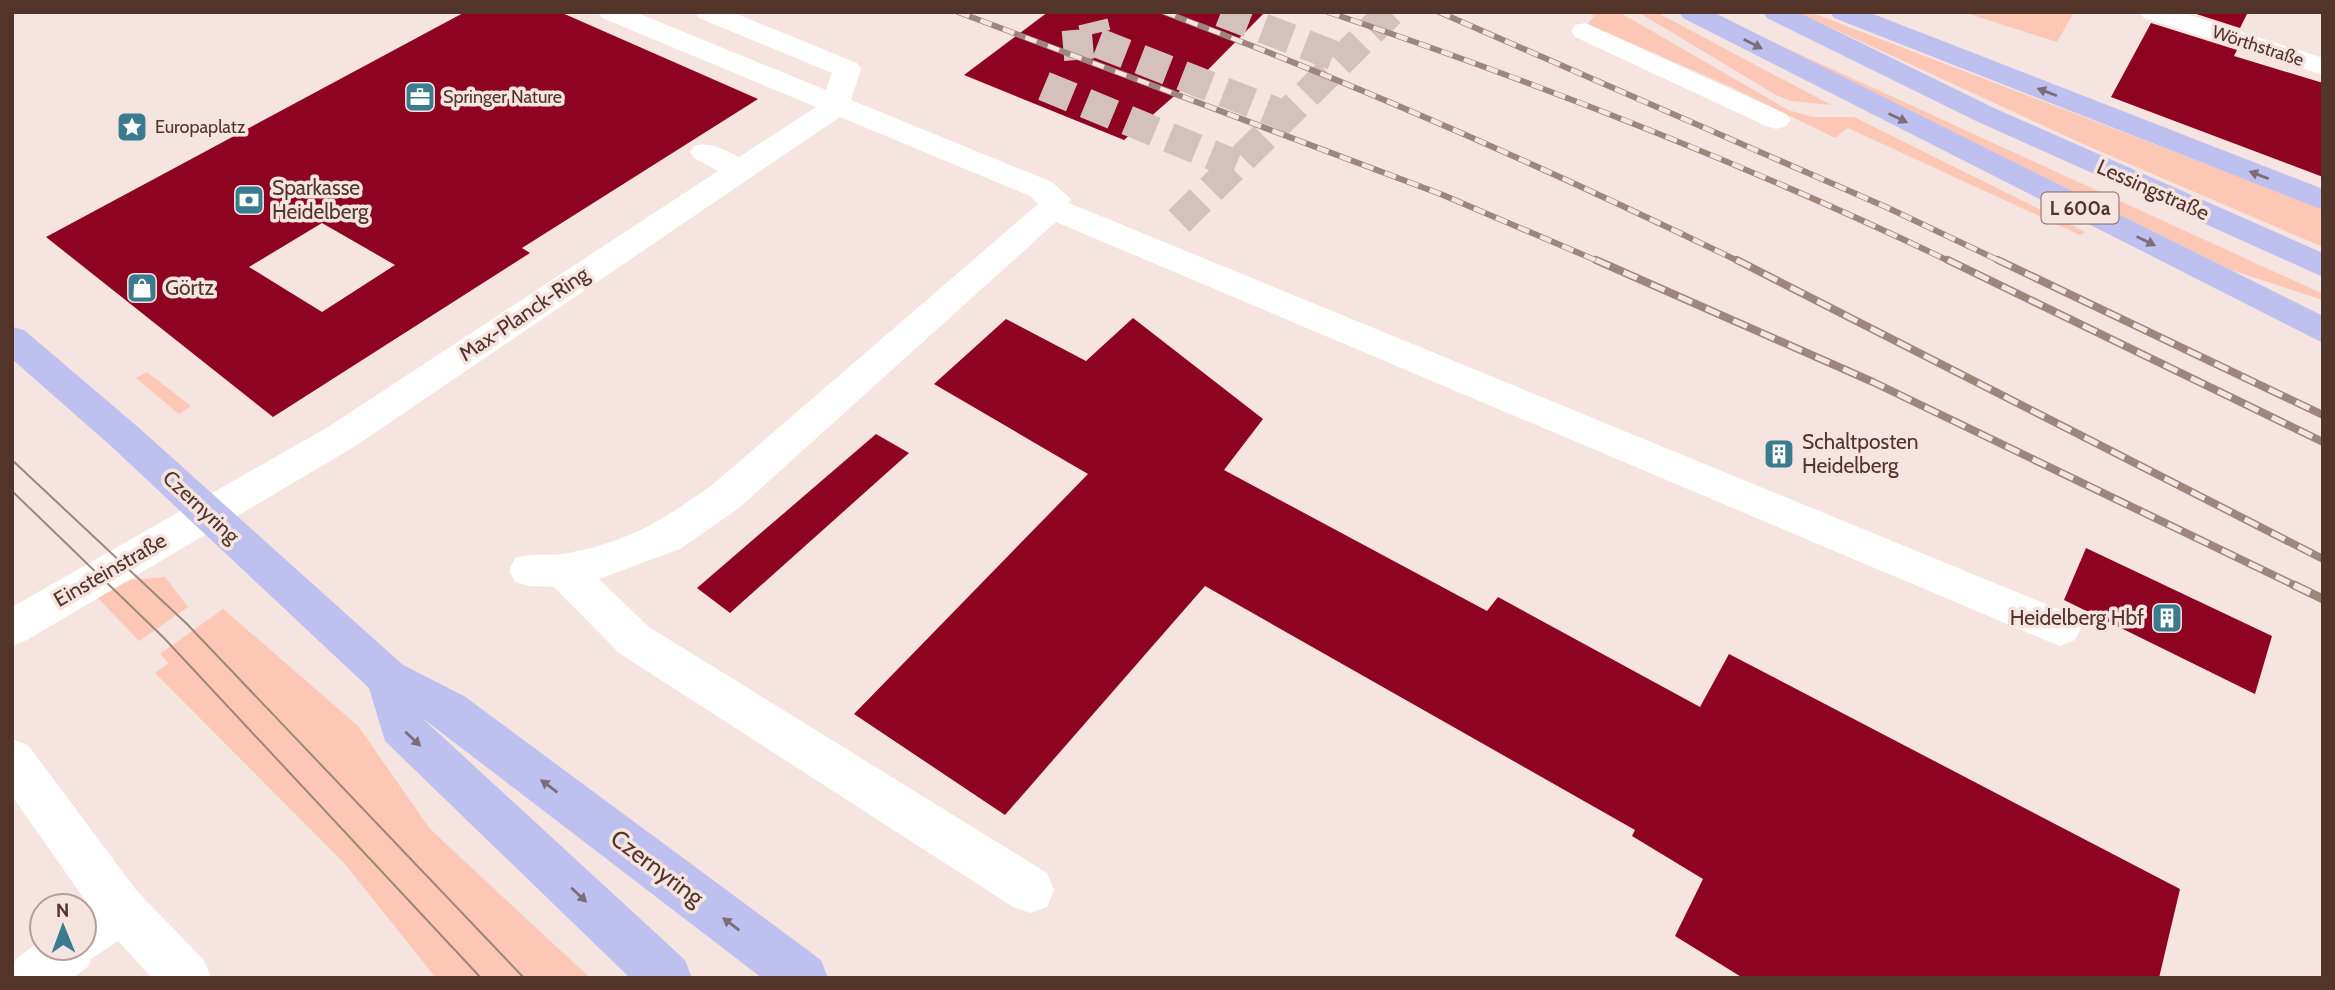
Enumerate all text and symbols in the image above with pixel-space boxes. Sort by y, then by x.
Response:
street label: Wörthstraße [2209,21,2307,71]
one-way arrow [1743,37,1763,49]
office icon: Springer Nature [403,80,437,114]
place label: Springer Nature [443,86,562,108]
one-way arrow [2037,86,2058,97]
place icon: Europaplatz [115,110,149,144]
one-way arrow [1888,112,1908,123]
place label: Europaplatz [155,116,246,138]
street label: Lessingstraße [2093,154,2213,226]
one-way arrow [2249,169,2270,180]
place label: Sparkasse Heidelberg [272,175,369,224]
bank icon: Sparkasse Heidelberg [232,183,266,217]
road number: L 600a [2042,192,2118,224]
one-way arrow [2136,236,2156,247]
street label: Max-Planck-Ring [454,261,594,366]
shop icon: Görtz [125,271,159,305]
place label: Görtz [165,275,214,300]
place label: Schaltposten Heidelberg [1802,429,1919,478]
building icon: Schaltposten Heidelberg [1762,437,1796,471]
street label: Czernyring [158,465,245,549]
street label: Einsteinstraße [49,527,171,612]
building icon: Heidelberg Hbf [2150,601,2184,635]
place label: Heidelberg Hbf [2010,605,2144,630]
one-way arrow [404,731,422,747]
one-way arrow [541,779,559,794]
street label: Czernyring [605,823,710,913]
one-way arrow [570,887,587,903]
north arrow [28,892,98,962]
text: N [56,899,70,922]
one-way arrow [722,917,740,931]

